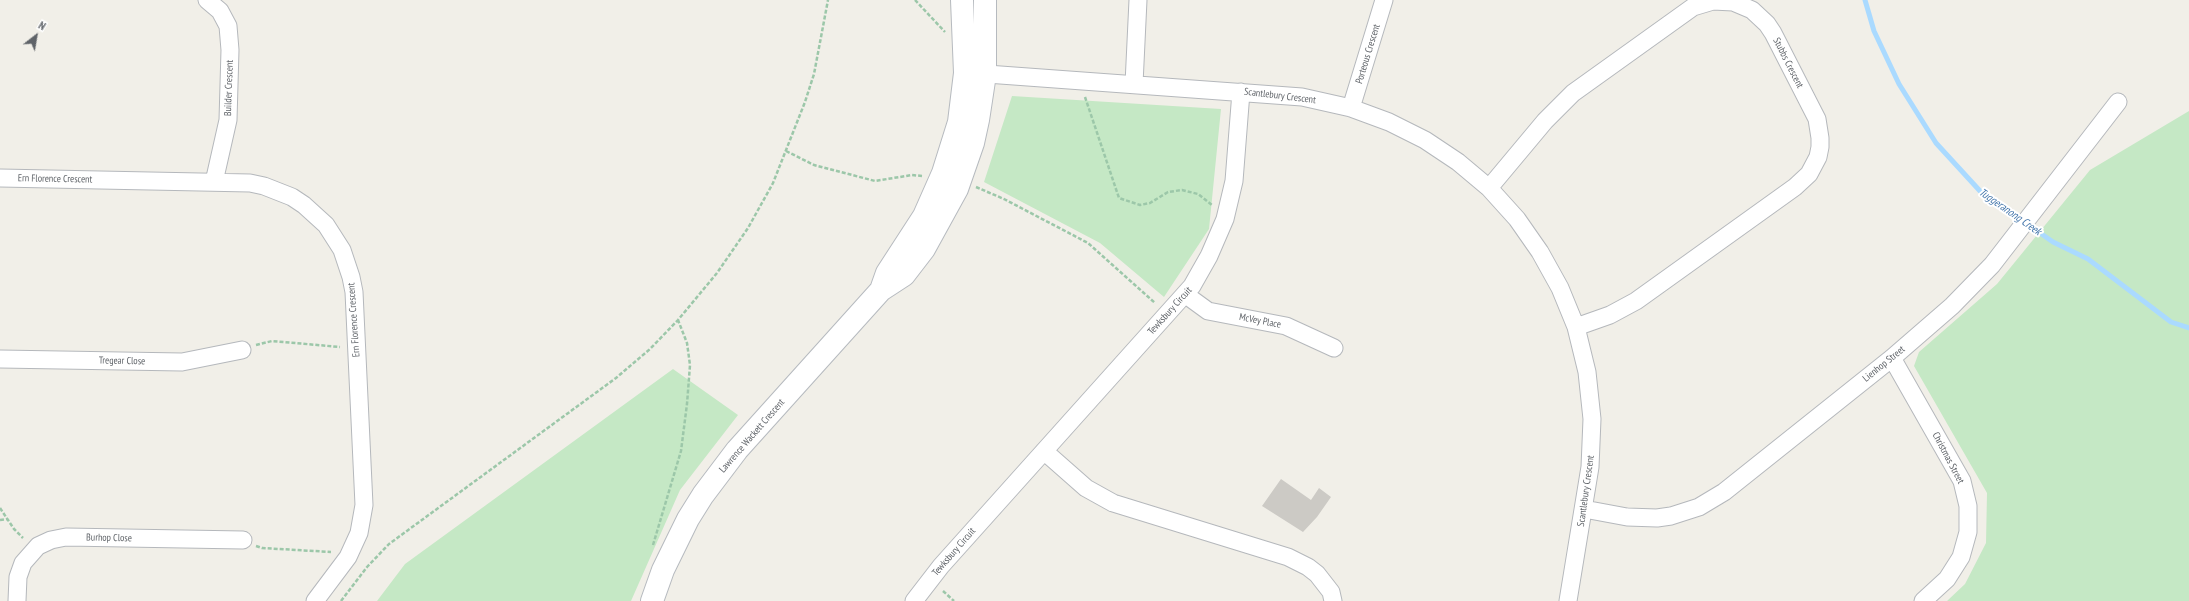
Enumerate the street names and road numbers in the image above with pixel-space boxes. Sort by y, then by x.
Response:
street label: Porteous Crescent [1353,23,1383,85]
street label: Stubbs Crescent [1770,36,1806,90]
street label: Builder Crescent [222,60,236,116]
street label: Scantlebury Crescent [1243,86,1317,106]
street label: Ern Florence Crescent [18,172,92,186]
street label: Ern Florence Crescent [345,282,363,358]
street label: Tewksbury Circuit [1145,285,1195,337]
street label: McVey Place [1238,311,1282,331]
street label: Lienhop Street [1861,343,1907,385]
street label: Tregear Close [99,355,145,367]
street label: Lawrence Wackett Crescent [717,397,787,475]
street label: Christmas Street [1929,430,1967,486]
street label: Scantlebury Crescent [1575,454,1597,528]
street label: Tewksbury Circuit [930,525,978,579]
street label: Burhop Close [86,532,132,544]

